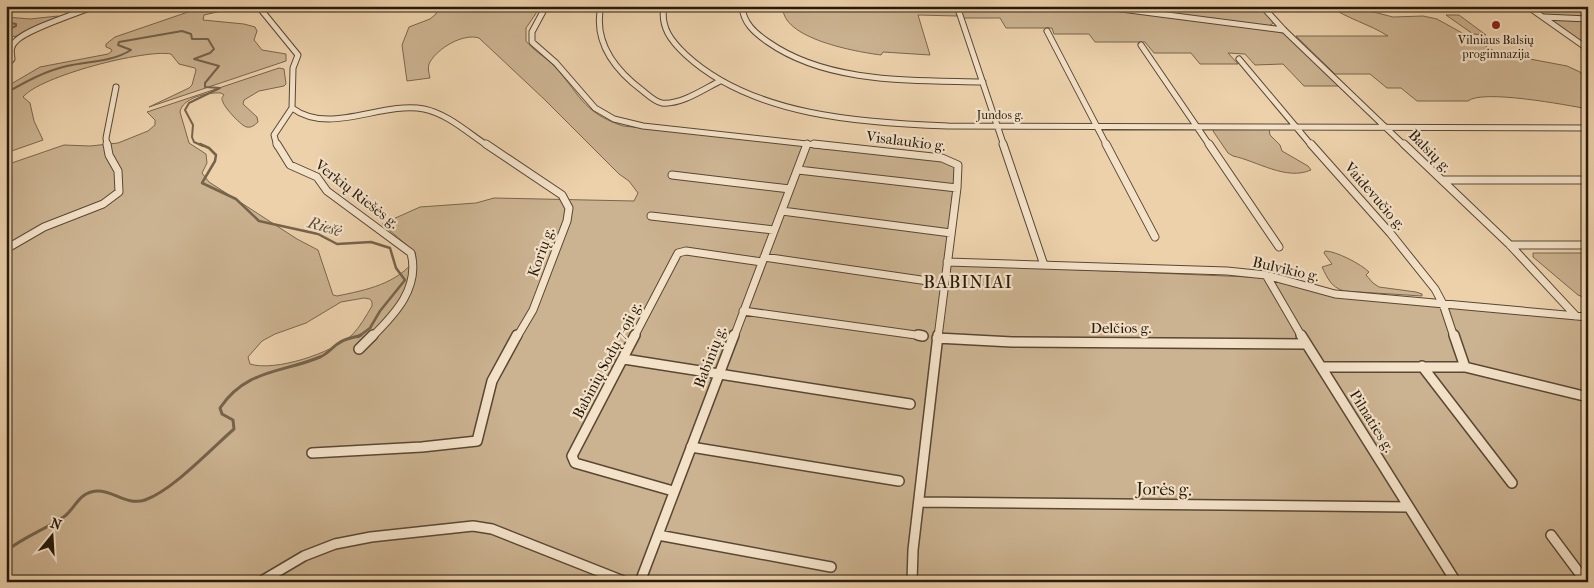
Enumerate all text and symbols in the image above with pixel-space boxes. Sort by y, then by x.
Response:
marker: Vilniaus Balsių progimnazija [1490,19,1502,31]
place label: Vilniaus Balsių progimnazija [1457,33,1534,61]
street label: Jundos g. [976,108,1023,122]
street label: Balsių g. [1405,126,1455,176]
street label: Visalaukio g. [864,127,947,155]
street label: Verkių Riešės g. [311,156,403,232]
street label: Vaidevučio g. [1340,158,1409,234]
water label: Riešė [306,212,344,240]
street label: Korių g. [524,225,558,279]
street label: Bulvikio g. [1251,253,1321,285]
district label: BABINIAI [923,272,1013,293]
street label: Babinių Sodų 7-oji g. [569,298,645,422]
street label: Delčios g. [1090,319,1152,337]
street label: Babinių g. [690,324,730,390]
street label: Pilnaties g. [1346,387,1398,456]
street label: Jorės g. [1134,478,1192,500]
north arrow [28,510,78,560]
text: N [48,514,64,534]

